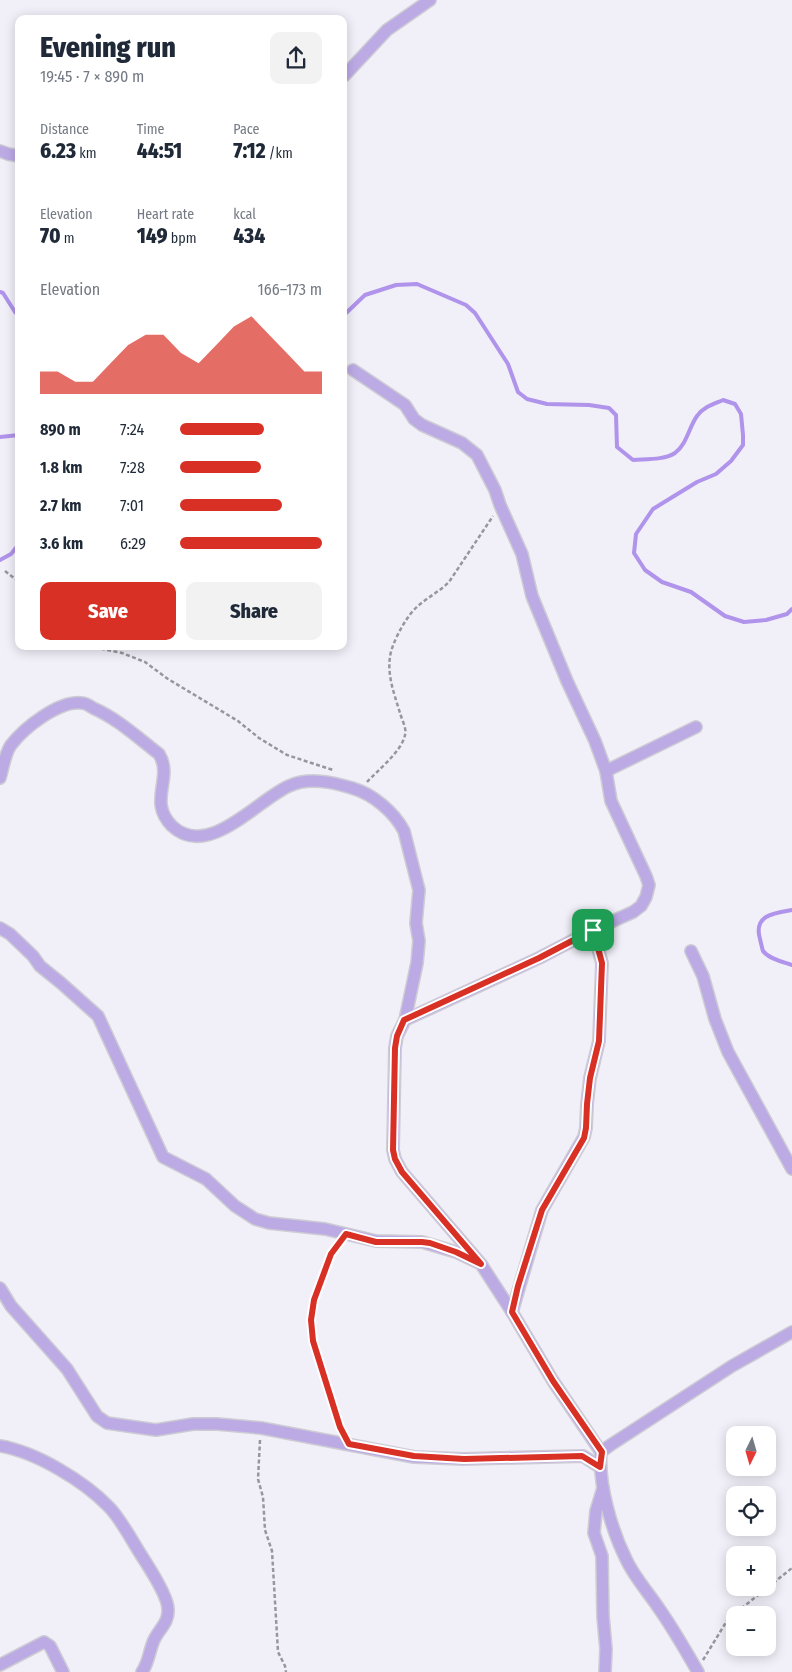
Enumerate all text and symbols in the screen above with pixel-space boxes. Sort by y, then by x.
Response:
text: Evening run [40,31,176,64]
button: share [270,32,322,84]
text: 19:45 · 7 × 890 m [40,67,144,86]
text: Distance [40,121,89,138]
text: Time [137,121,164,138]
text: Pace [233,121,259,138]
text: 6.23 [40,138,76,164]
text: 44:51 [137,138,182,164]
text: 7:12 [233,138,266,164]
text: km [76,145,97,162]
text: /km [266,145,293,162]
text: Elevation [40,206,93,223]
text: Heart rate [137,206,194,223]
text: kcal [233,206,256,223]
text: 70 [40,223,61,249]
text: 149 [137,223,167,249]
text: 434 [233,223,265,249]
text: m [61,230,75,247]
text: bpm [167,230,196,247]
text: Elevation [40,280,100,299]
text: 166–173 m [258,280,322,299]
text: 890 m [40,420,81,439]
text: 7:24 [120,420,144,439]
text: 1.8 km [40,458,83,477]
text: 7:28 [120,458,145,477]
text: 2.7 km [40,496,82,515]
text: 7:01 [120,496,144,515]
text: 3.6 km [40,534,83,553]
text: 6:29 [120,534,146,553]
button: Save [40,582,176,640]
button: Share [186,582,322,640]
pin [572,909,614,951]
icon: arrive [579,916,607,944]
north arrow [726,1426,776,1476]
map controls [726,1426,776,1656]
button: locate [726,1486,776,1536]
button: + [726,1546,776,1596]
button: − [726,1606,776,1656]

